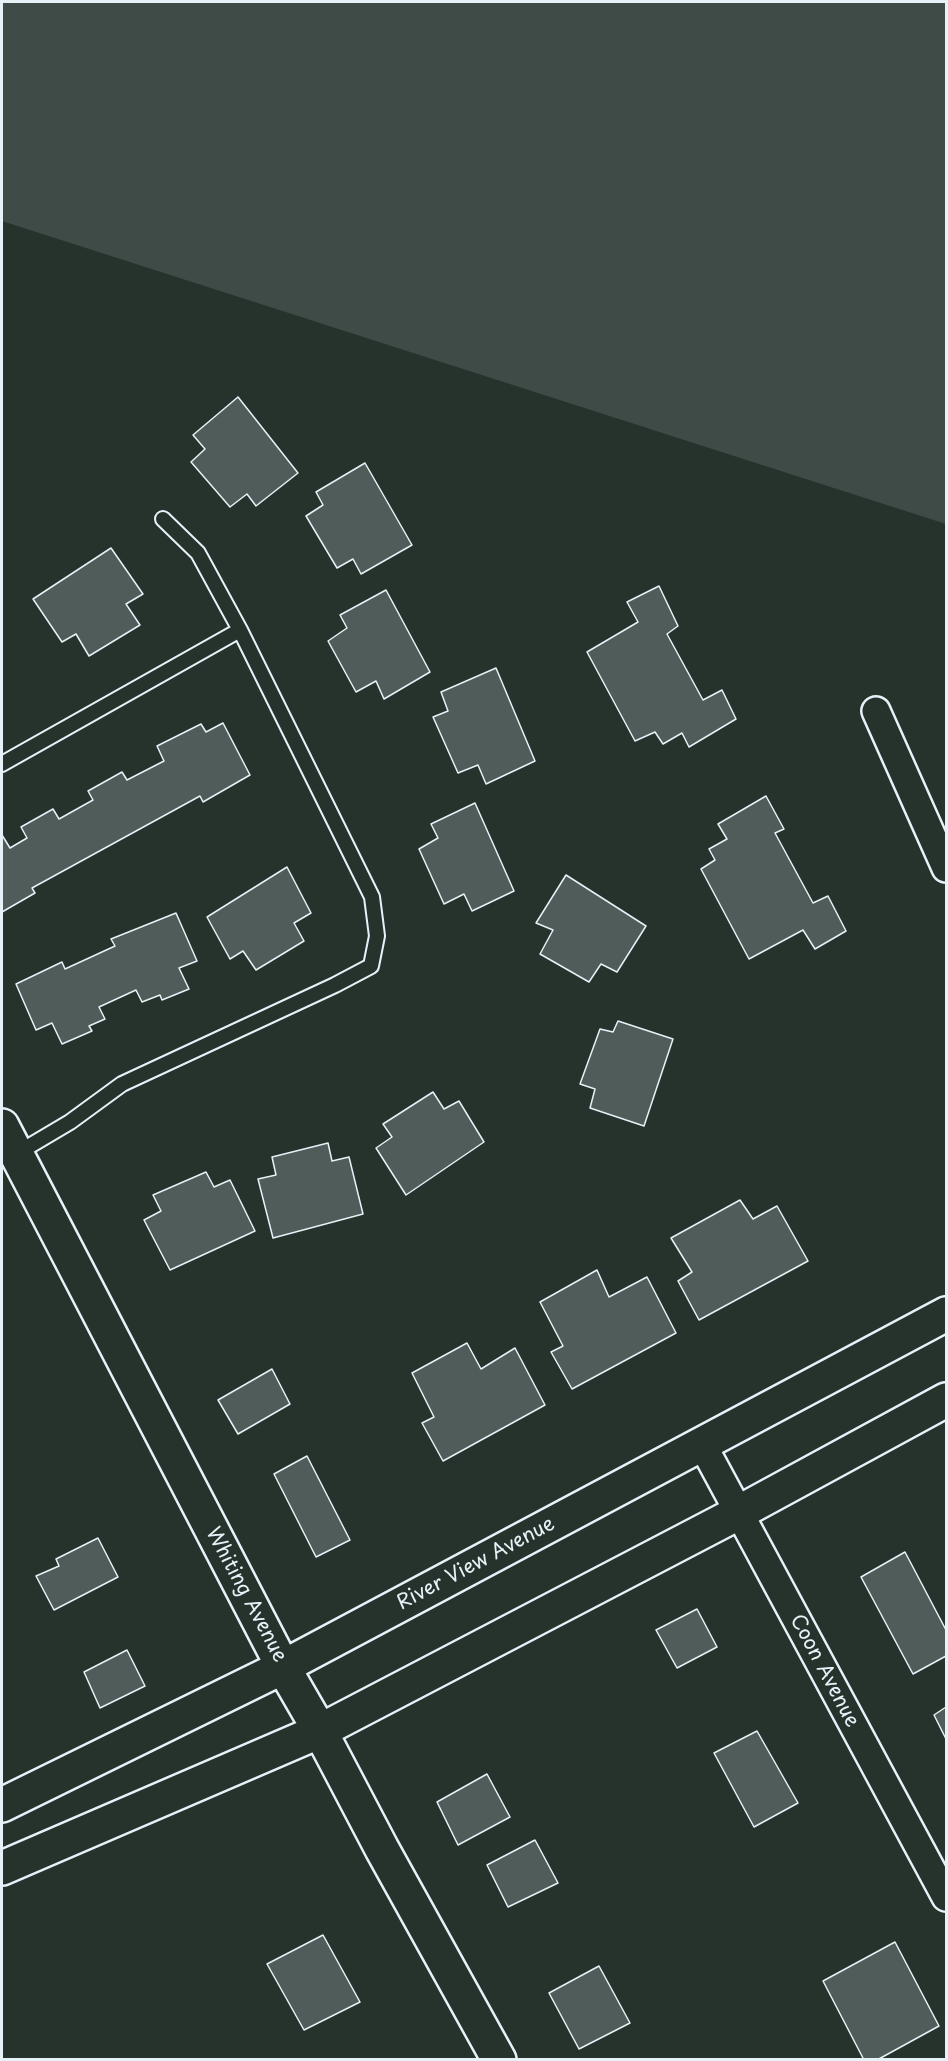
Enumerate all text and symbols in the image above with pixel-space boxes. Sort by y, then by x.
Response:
street label: River View Avenue [393,1512,559,1616]
street label: Whiting Avenue [200,1523,292,1667]
street label: Coon Avenue [784,1611,864,1731]

